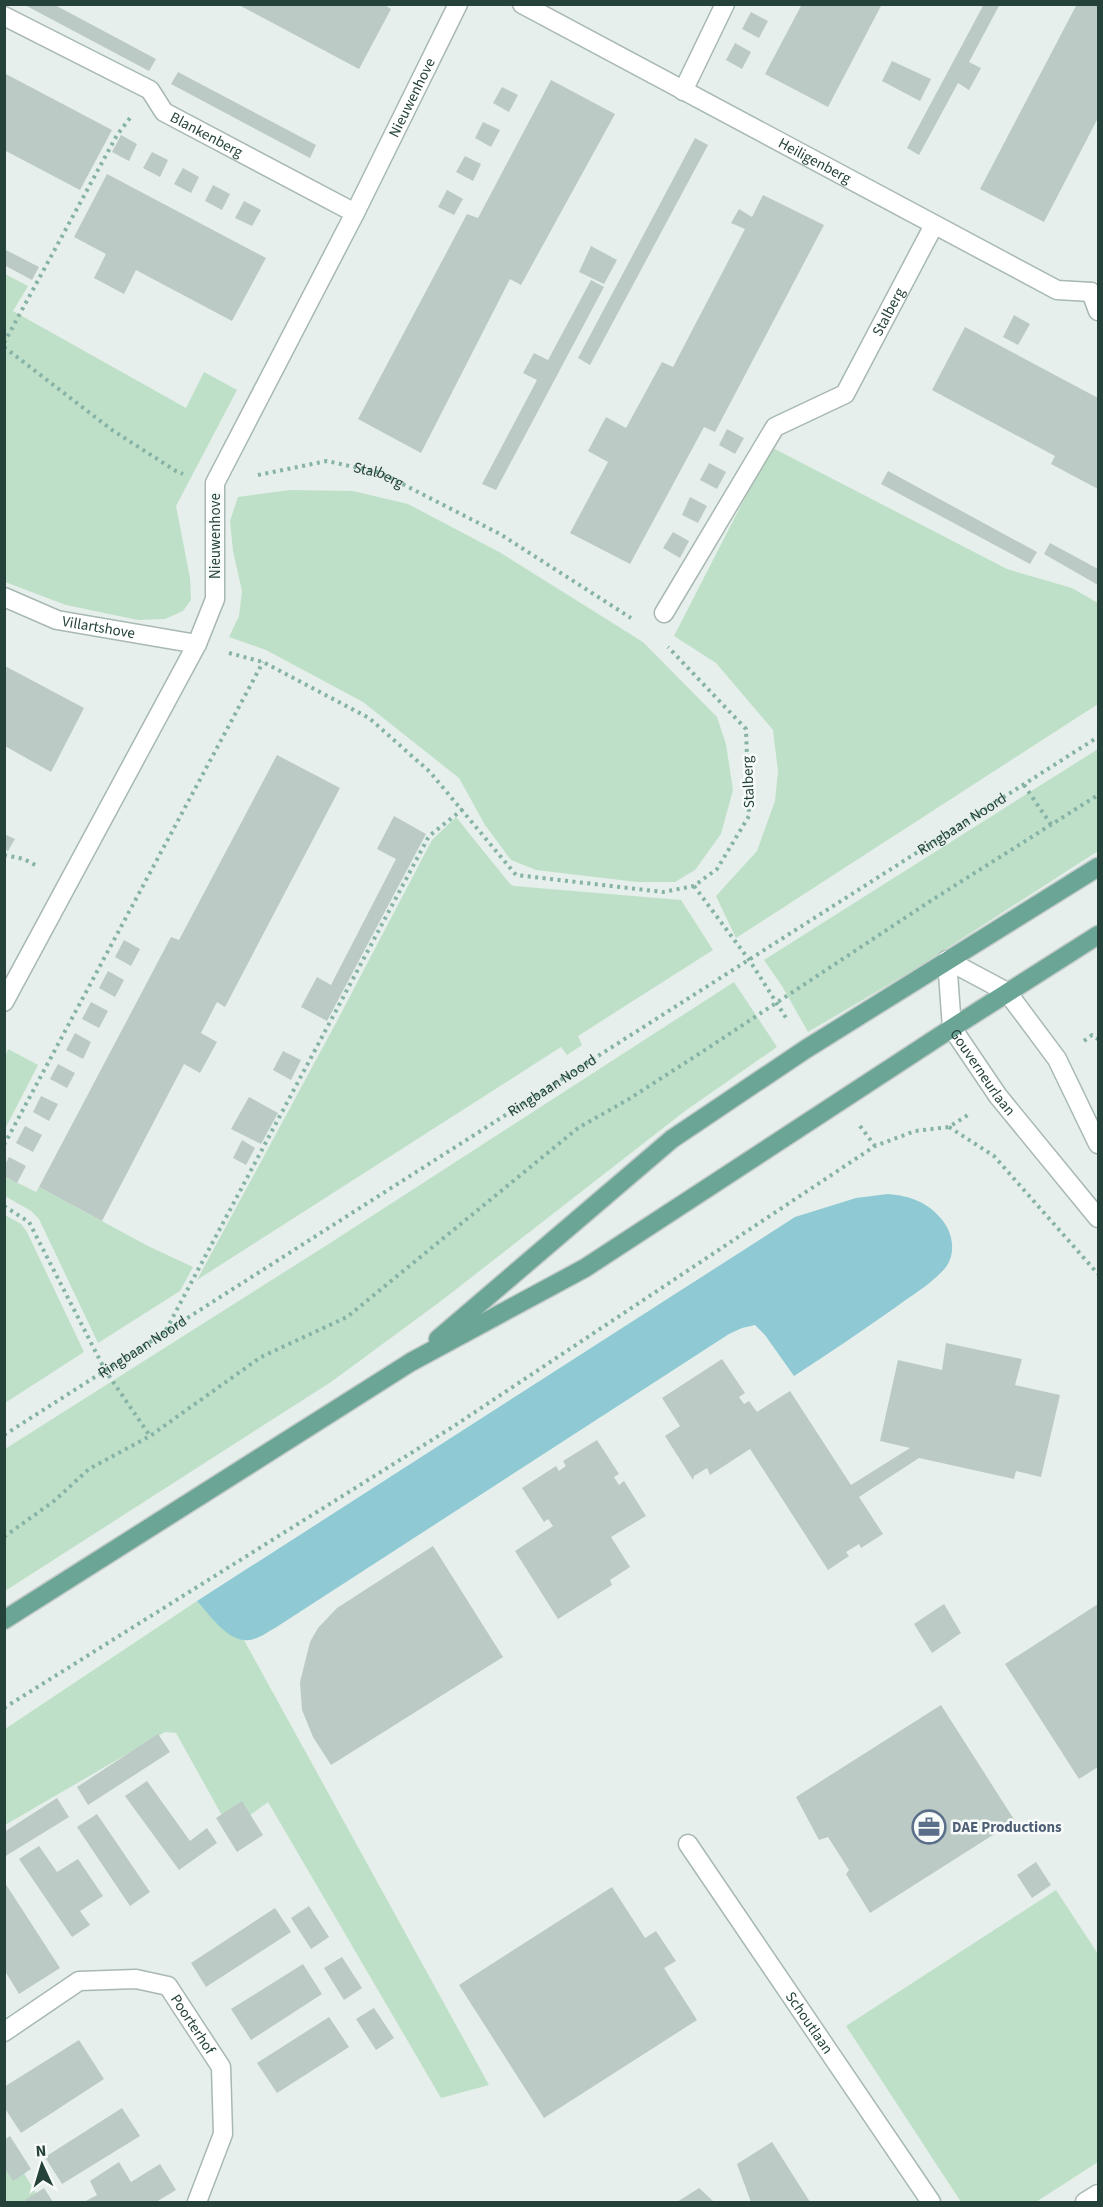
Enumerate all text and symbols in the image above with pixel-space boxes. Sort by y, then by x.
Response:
street label: Nieuwenhove [384,55,441,141]
street label: Blankenberg [166,107,247,163]
street label: Heiligenberg [774,133,855,189]
street label: Stalberg [867,284,910,340]
street label: Stalberg [351,457,408,494]
street label: Nieuwenhove [205,493,226,579]
street label: Villartshove [60,611,137,644]
street label: Stalberg [737,755,760,808]
street label: Ringbaan Noord [913,788,1011,861]
street label: Gouverneurlaan [945,1025,1020,1120]
street label: Ringbaan Noord [504,1050,601,1122]
street label: Ringbaan Noord [94,1311,191,1383]
office icon: DAE Productions [911,1809,947,1845]
place label: DAE Productions [952,1817,1062,1838]
street label: Schoutlaan [780,1987,838,2059]
street label: Poorterhof [165,1990,220,2059]
north arrow [12,2135,72,2195]
text: N [35,2140,47,2162]

